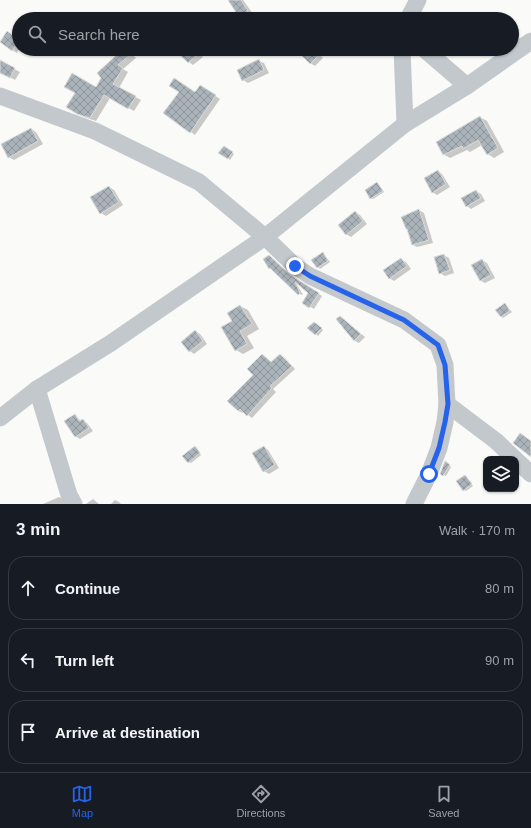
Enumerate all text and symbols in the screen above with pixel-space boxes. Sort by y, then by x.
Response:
search box [12,12,519,56]
icon: search [26,23,48,45]
text: Search here [58,26,140,43]
route end [286,257,304,275]
map controls [483,456,519,492]
button: layers [483,456,519,492]
route start [420,465,438,483]
text: 3 min [16,520,60,539]
text: Walk · 170 m [439,523,515,538]
icon: ahead [17,577,39,599]
text: Continue [55,580,120,597]
text: 80 m [485,581,514,596]
icon: left [17,649,39,671]
text: Turn left [55,652,114,669]
text: 90 m [485,653,514,668]
icon: arrive [17,721,39,743]
text: Arrive at destination [55,724,200,741]
tab: Map [71,783,93,819]
tab: Directions [236,783,285,819]
tab: Saved [428,783,459,819]

